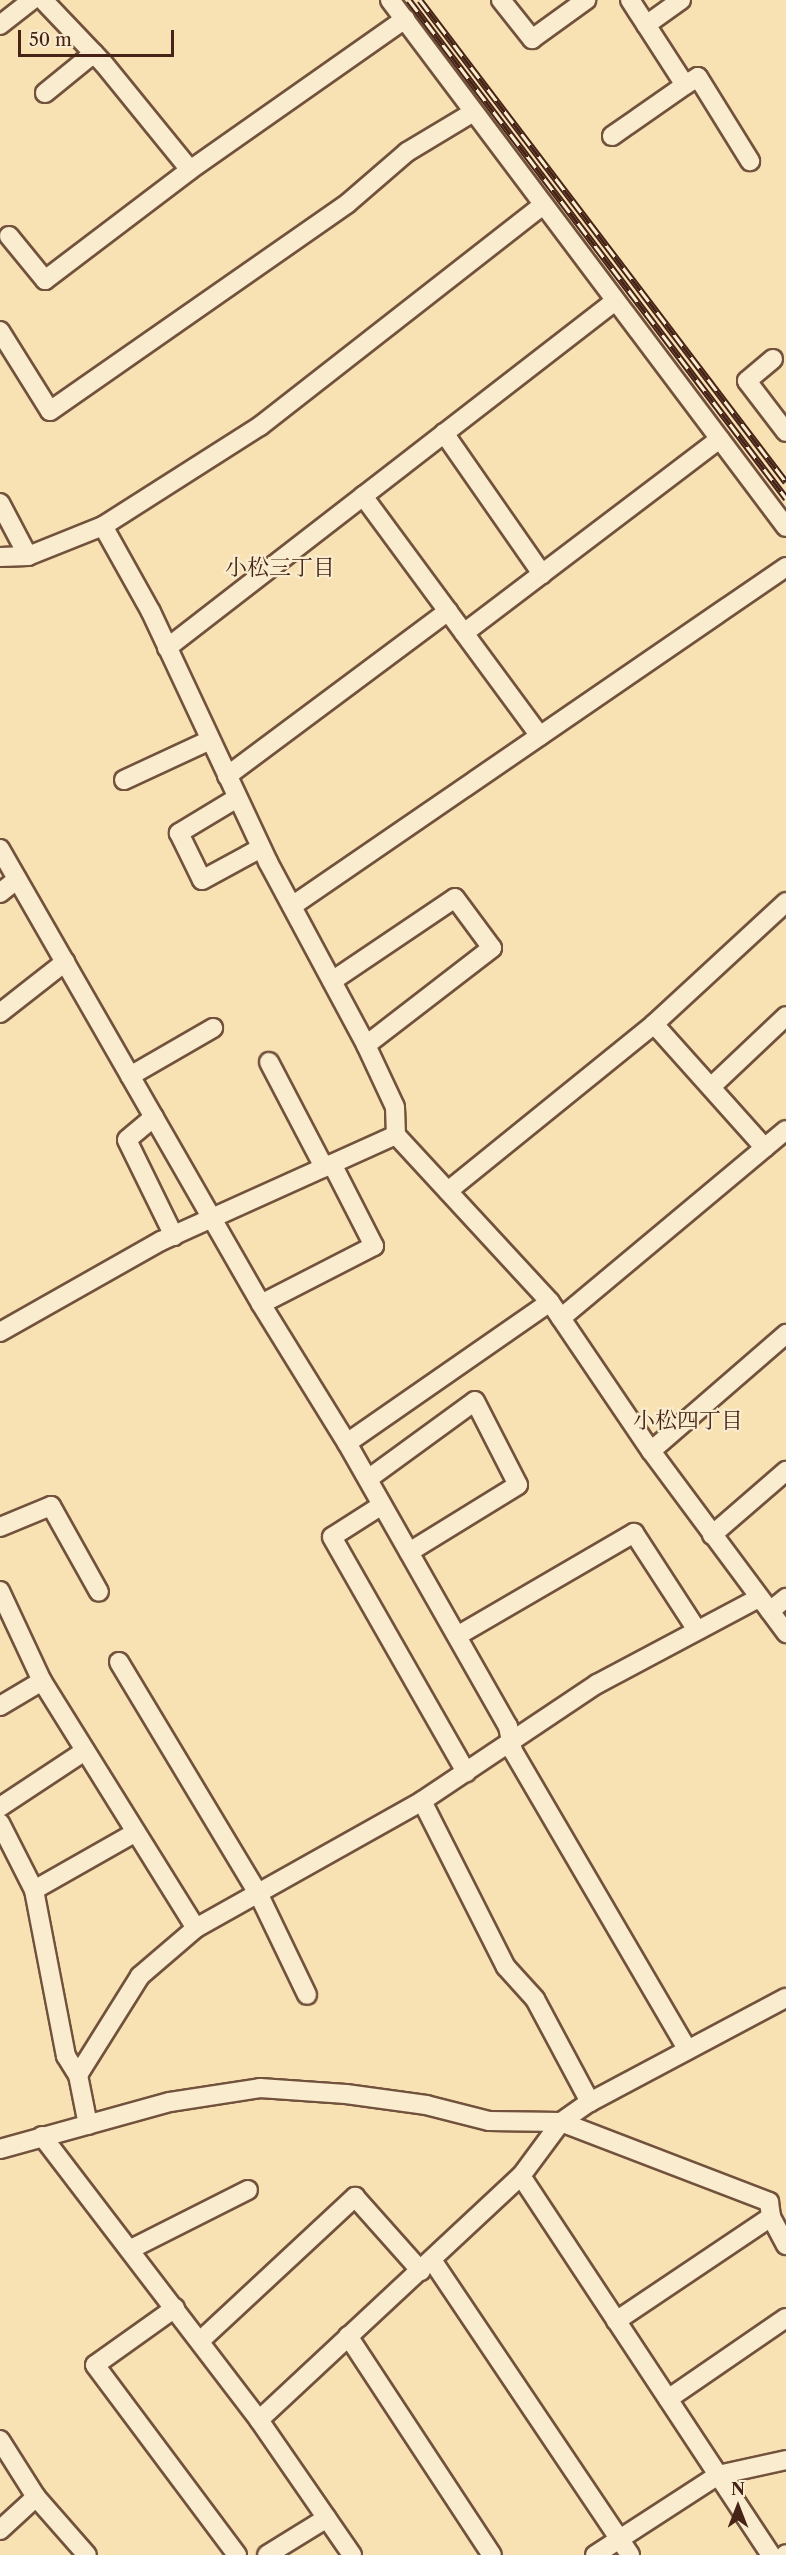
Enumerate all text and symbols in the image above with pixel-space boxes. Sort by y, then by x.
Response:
scale bar [21,18,177,56]
text: 50 m [29,29,72,51]
district label: 小松三丁目 [225,555,335,581]
district label: 小松四丁目 [633,1408,743,1434]
north arrow [708,2477,768,2537]
text: N [731,2479,745,2499]

